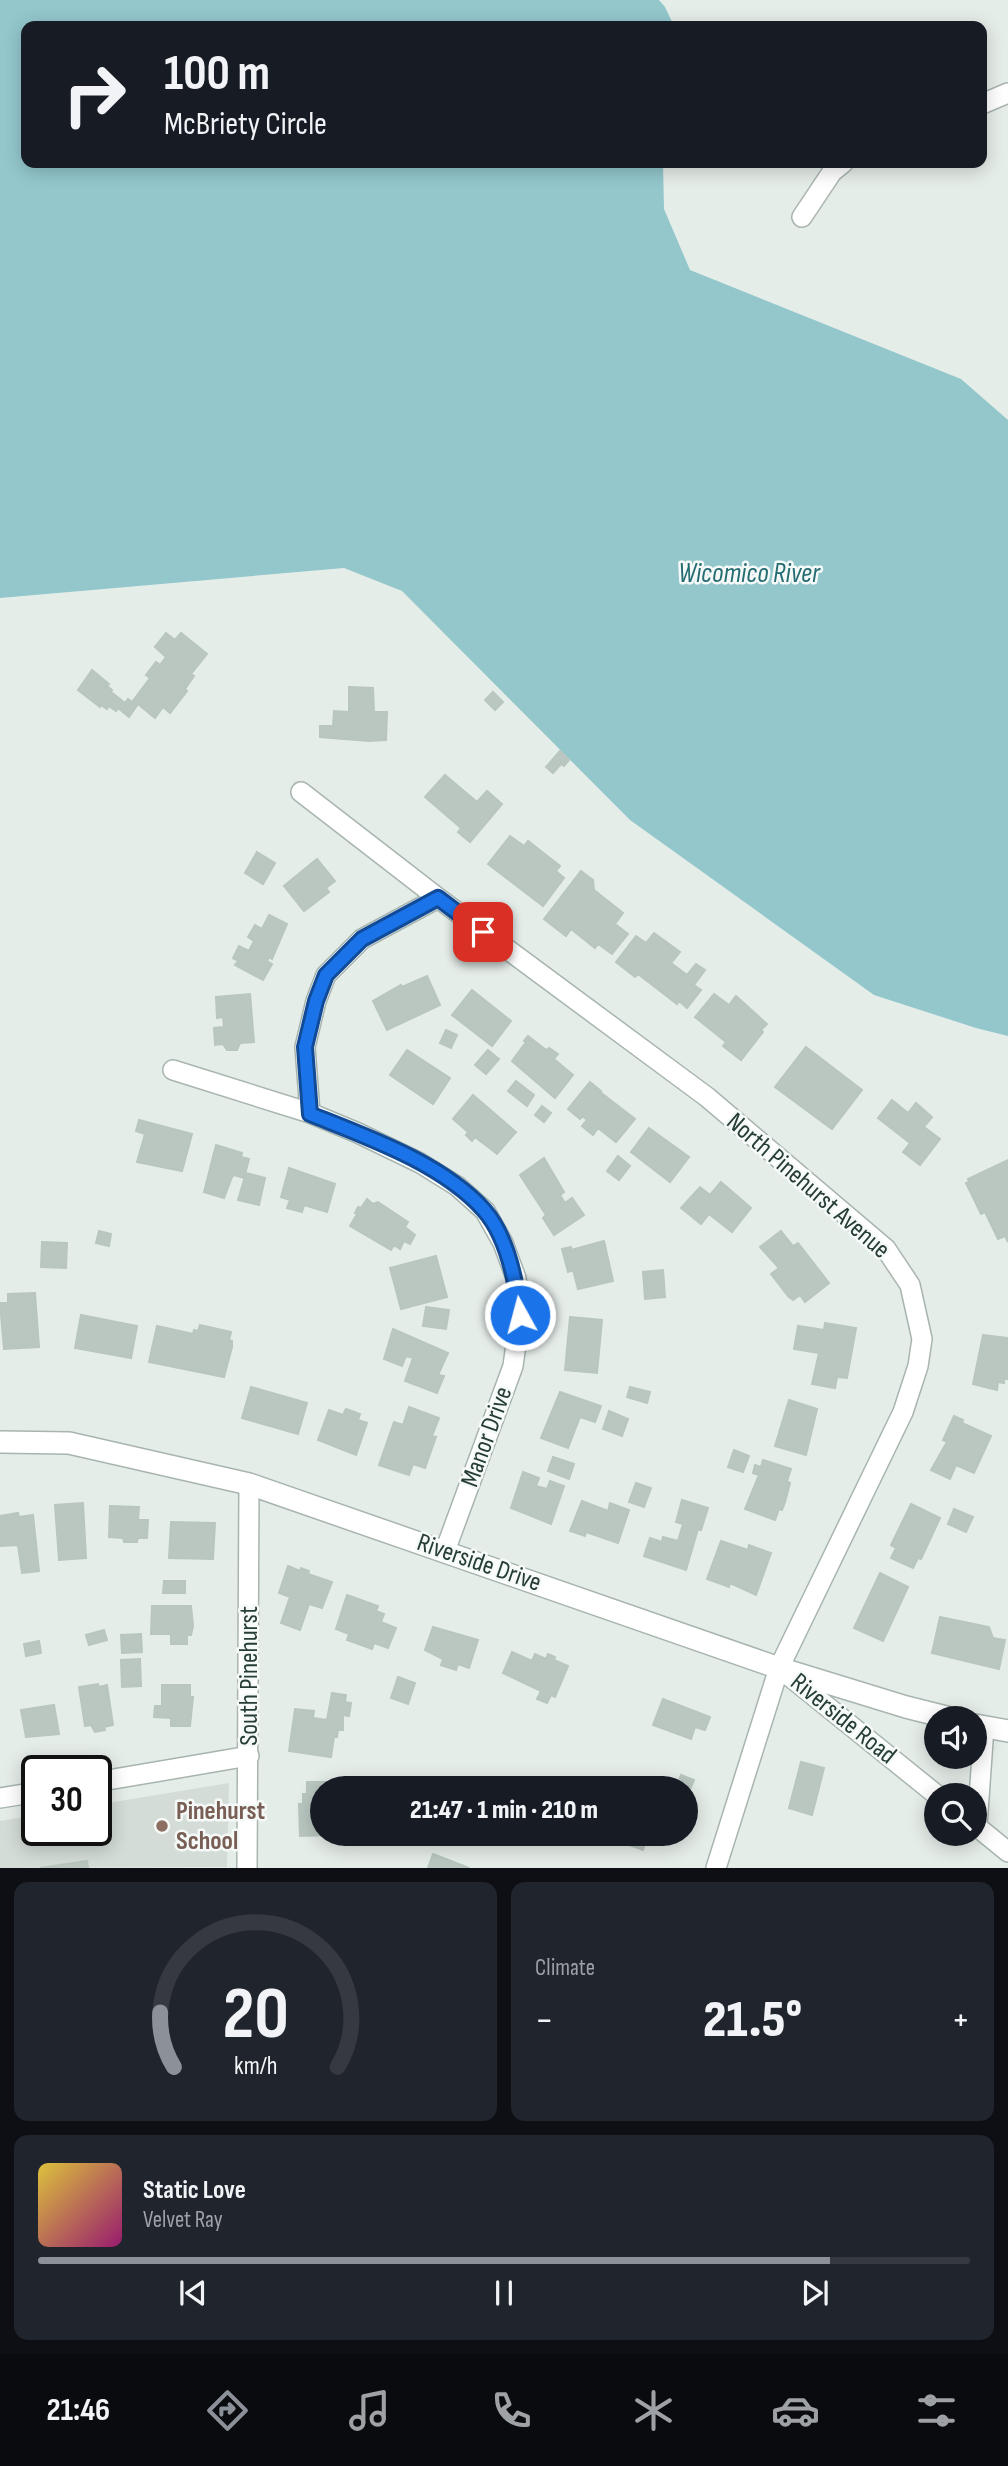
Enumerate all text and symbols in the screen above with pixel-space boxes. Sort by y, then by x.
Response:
text: 100 m [164,45,270,104]
icon: right [49,49,140,140]
text: McBriety Circle [164,105,327,144]
water label: Wicomico River [678,557,821,590]
pin [453,902,513,962]
icon: arrive [464,913,502,951]
street label: North Pinehurst Avenue [720,1107,896,1265]
position arrow [483,1278,557,1352]
street label: Manor Drive [455,1383,519,1491]
street label: Riverside Drive [413,1527,545,1599]
street label: South Pinehurst [234,1606,265,1746]
street label: Riverside Road [784,1667,902,1771]
map controls [924,1706,987,1846]
button: sound [924,1706,987,1769]
speed limit sign: 30 [21,1755,112,1846]
button: search [924,1783,987,1846]
text: 21:47 · 1 min · 210 m [410,1795,598,1826]
place label: Pinehurst School [176,1796,265,1857]
marker: Pinehurst School [154,1818,170,1834]
text: Climate [535,1954,595,1982]
text: 20 [222,1972,289,2060]
text: 21.5° [703,1989,802,2052]
text: − [535,1998,554,2043]
text: + [951,1998,970,2043]
text: km/h [234,2051,277,2082]
text: Static Love [143,2175,246,2206]
text: Velvet Ray [143,2206,223,2234]
icon: previous [174,2274,212,2312]
icon: pause [485,2274,523,2312]
icon: next [796,2274,834,2312]
icon: directions [203,2386,252,2435]
icon: music [345,2386,394,2435]
icon: phone [487,2386,536,2435]
icon: climate [629,2386,678,2435]
icon: car [771,2386,820,2435]
icon: filters [912,2386,961,2435]
text: 21:46 [46,2391,110,2430]

